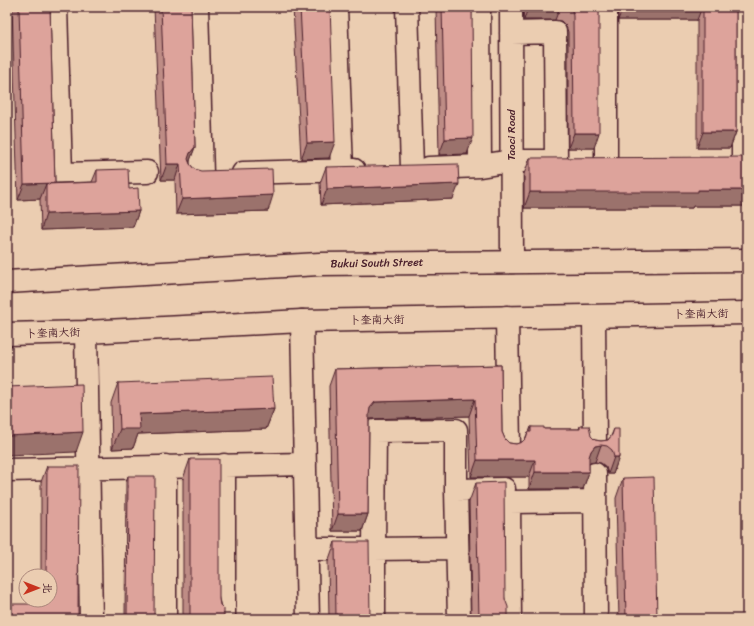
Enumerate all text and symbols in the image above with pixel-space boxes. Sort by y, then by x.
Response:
street label: Taoci Road [502,108,521,161]
street label: Bukui South Street [330,253,424,273]
street label: 卜奎南大街 [673,304,730,324]
street label: 卜奎南大街 [349,310,406,330]
street label: 卜奎南大街 [25,323,82,343]
north arrow [18,568,58,608]
text: 北 [38,583,57,594]

